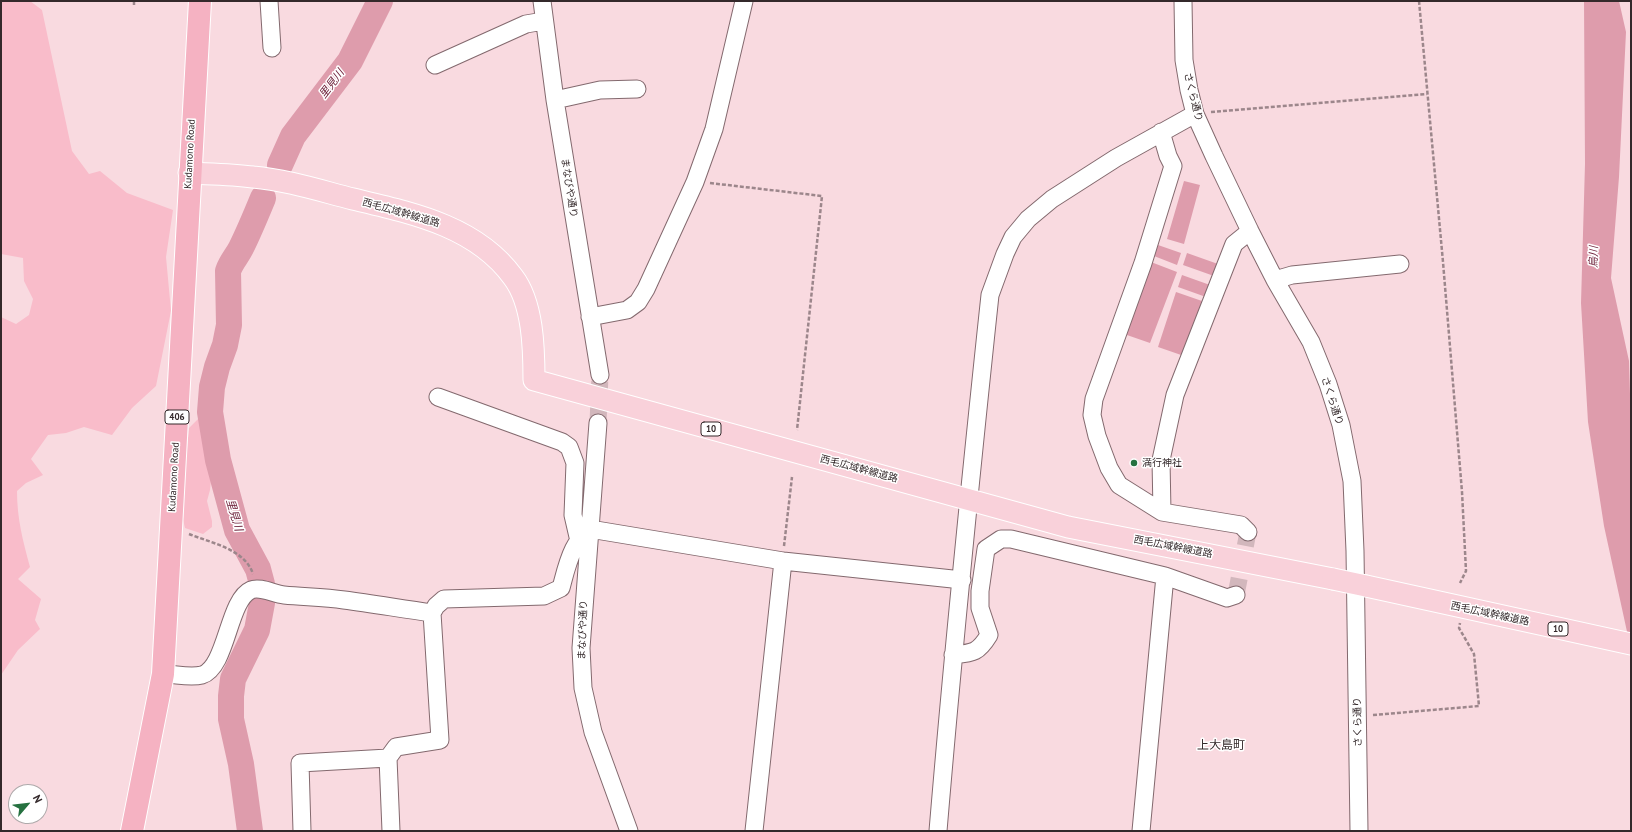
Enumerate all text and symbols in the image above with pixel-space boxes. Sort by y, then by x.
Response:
water label: 里見川 [317,67,347,101]
street label: さくら通り [1181,71,1205,123]
street label: Kudamono Road [182,119,198,189]
street label: まなびや通り [558,157,580,219]
street label: 西毛広域幹線道路 [361,196,441,230]
water label: 烏川 [1587,246,1601,268]
street label: さくら通り [1319,375,1345,427]
road number: 406 [165,410,189,424]
road number: 10 [701,422,721,436]
street label: Kudamono Road [166,442,182,512]
street label: 西毛広域幹線道路 [819,453,899,485]
place label: 満行神社 [1142,457,1182,469]
marker: 満行神社 [1129,458,1139,468]
water label: 里見川 [223,497,245,533]
street label: 西毛広域幹線道路 [1133,533,1213,561]
street label: まなびや通り [576,600,590,660]
street label: 西毛広域幹線道路 [1450,600,1530,628]
road number: 10 [1548,622,1568,636]
street label: さくら通り [1352,697,1364,747]
district label: 上大島町 [1197,739,1245,753]
north arrow [8,784,48,824]
text: N [30,792,46,805]

